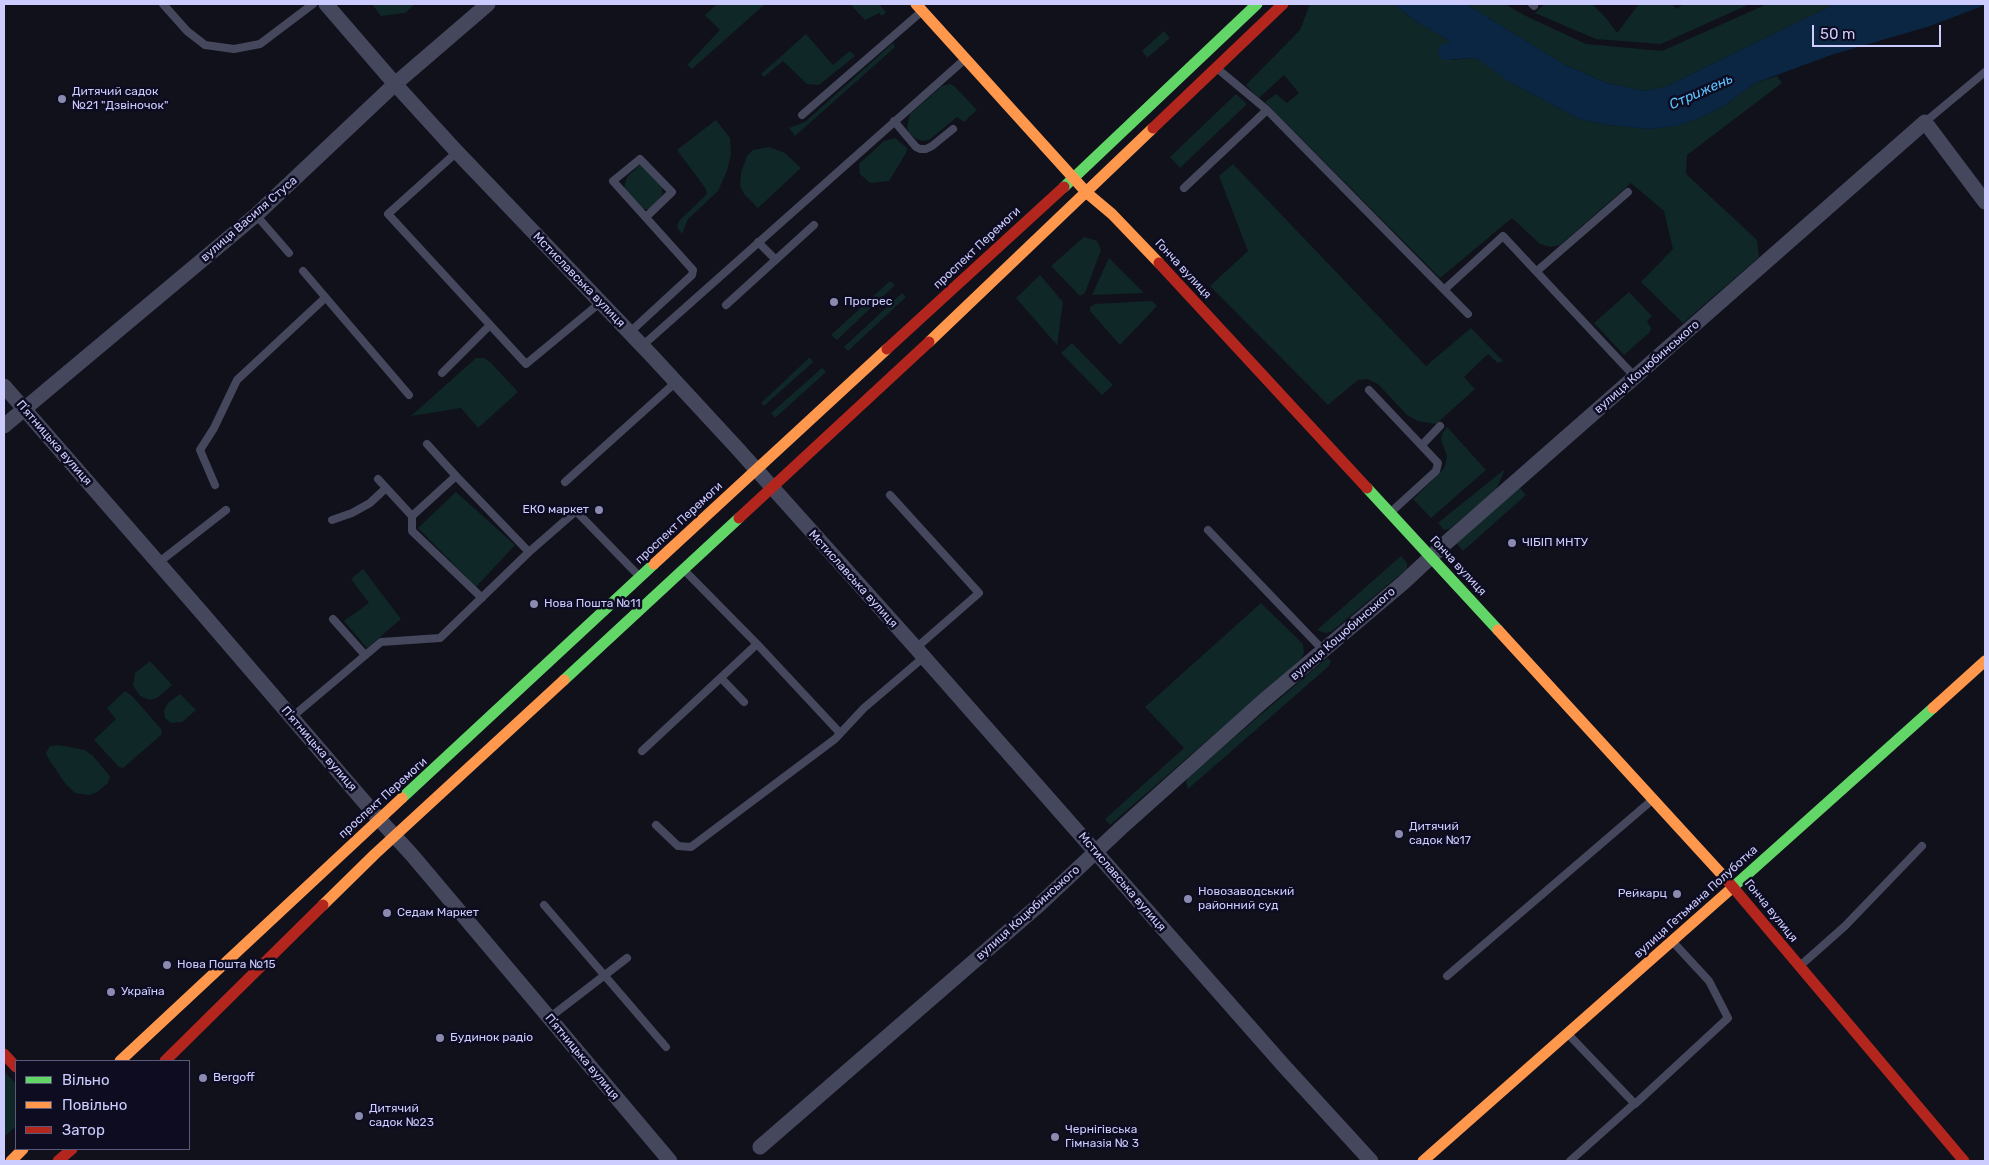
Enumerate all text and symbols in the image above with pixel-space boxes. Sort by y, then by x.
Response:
scale bar [1814,15,1943,47]
text: 50 m [1820,25,1855,43]
water label: Стрижень [1667,71,1735,113]
place label: Дитячий садок №21 "Дзвіночок" [72,85,168,113]
marker: Дитячий садок №21 "Дзвіночок" [56,93,68,105]
street label: вулиця Василя Стуса [198,173,300,265]
street label: проспект Перемоги [930,204,1024,292]
street label: Мстиславська вулиця [530,230,628,330]
street label: Гонча вулиця [1152,236,1214,302]
place label: Прогрес [844,295,892,309]
marker: Прогрес [828,296,840,308]
street label: вулиця Коцюбинського [1592,317,1702,417]
street label: Пʼятницька вулиця [13,398,95,488]
street label: проспект Перемоги [632,479,726,567]
place label: ЕКО маркет [522,503,589,517]
marker: ЕКО маркет [593,504,605,516]
street label: Мстиславська вулиця [805,527,901,631]
street label: Гонча вулиця [1427,533,1489,599]
place label: ЧІБІП МНТУ [1522,536,1588,550]
marker: ЧІБІП МНТУ [1506,537,1518,549]
street label: вулиця Коцюбинського [1288,584,1398,684]
place label: Нова Пошта №11 [544,597,641,611]
marker: Нова Пошта №11 [528,598,540,610]
street label: Пʼятницька вулиця [278,704,360,794]
street label: проспект Перемоги [336,755,430,841]
place label: Дитячий садок №17 [1409,820,1471,848]
marker: Дитячий садок №17 [1393,828,1405,840]
street label: Мстиславська вулиця [1075,830,1169,934]
street label: вулиця Гетьмана Полуботка [1631,843,1761,961]
street label: вулиця Коцюбинського [973,863,1083,963]
street label: Гонча вулиця [1741,877,1801,945]
place label: Новозаводський районний суд [1198,885,1294,913]
place label: Рейкарц [1618,887,1667,901]
marker: Рейкарц [1671,888,1683,900]
marker: Новозаводський районний суд [1182,893,1194,905]
place label: Седам Маркет [397,906,479,920]
marker: Седам Маркет [381,907,393,919]
place label: Нова Пошта №15 [177,958,276,972]
marker: Нова Пошта №15 [161,959,173,971]
place label: Україна [121,985,165,999]
marker: Україна [105,986,117,998]
street label: Пʼятницька вулиця [542,1011,622,1103]
place label: Будинок радіо [450,1031,533,1045]
marker: Будинок радіо [434,1032,446,1044]
legend [15,1060,190,1150]
text: Вільно [62,1071,110,1089]
place label: Bergoff [213,1071,254,1085]
marker: Bergoff [197,1072,209,1084]
text: Повільно [62,1096,127,1114]
place label: Дитячий садок №23 [369,1102,434,1130]
marker: Дитячий садок №23 [353,1110,365,1122]
text: Затор [62,1121,105,1139]
place label: Чернігівська Гімназія № 3 [1065,1123,1139,1151]
marker: Чернігівська Гімназія № 3 [1049,1131,1061,1143]

